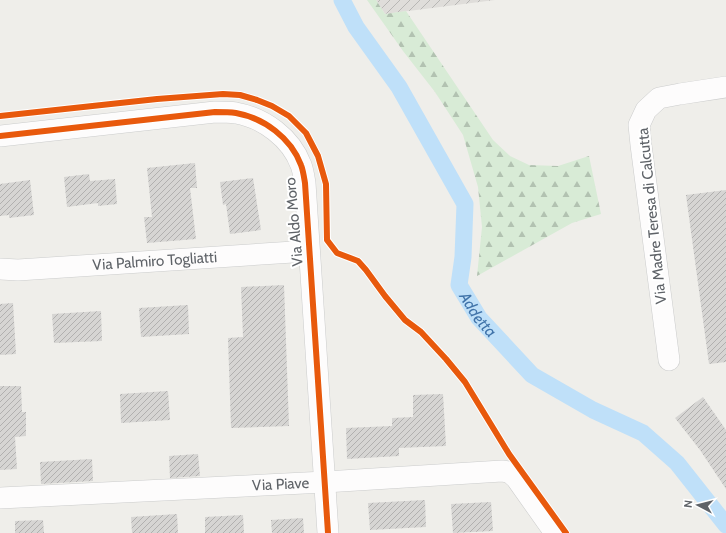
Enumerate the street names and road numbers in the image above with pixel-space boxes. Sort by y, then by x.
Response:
street label: Via Madre Teresa di Calcutta [634,126,670,305]
street label: Via Aldo Moro [281,177,307,267]
street label: Via Palmiro Togliatti [92,248,218,274]
street label: Via Piave [252,474,310,495]

